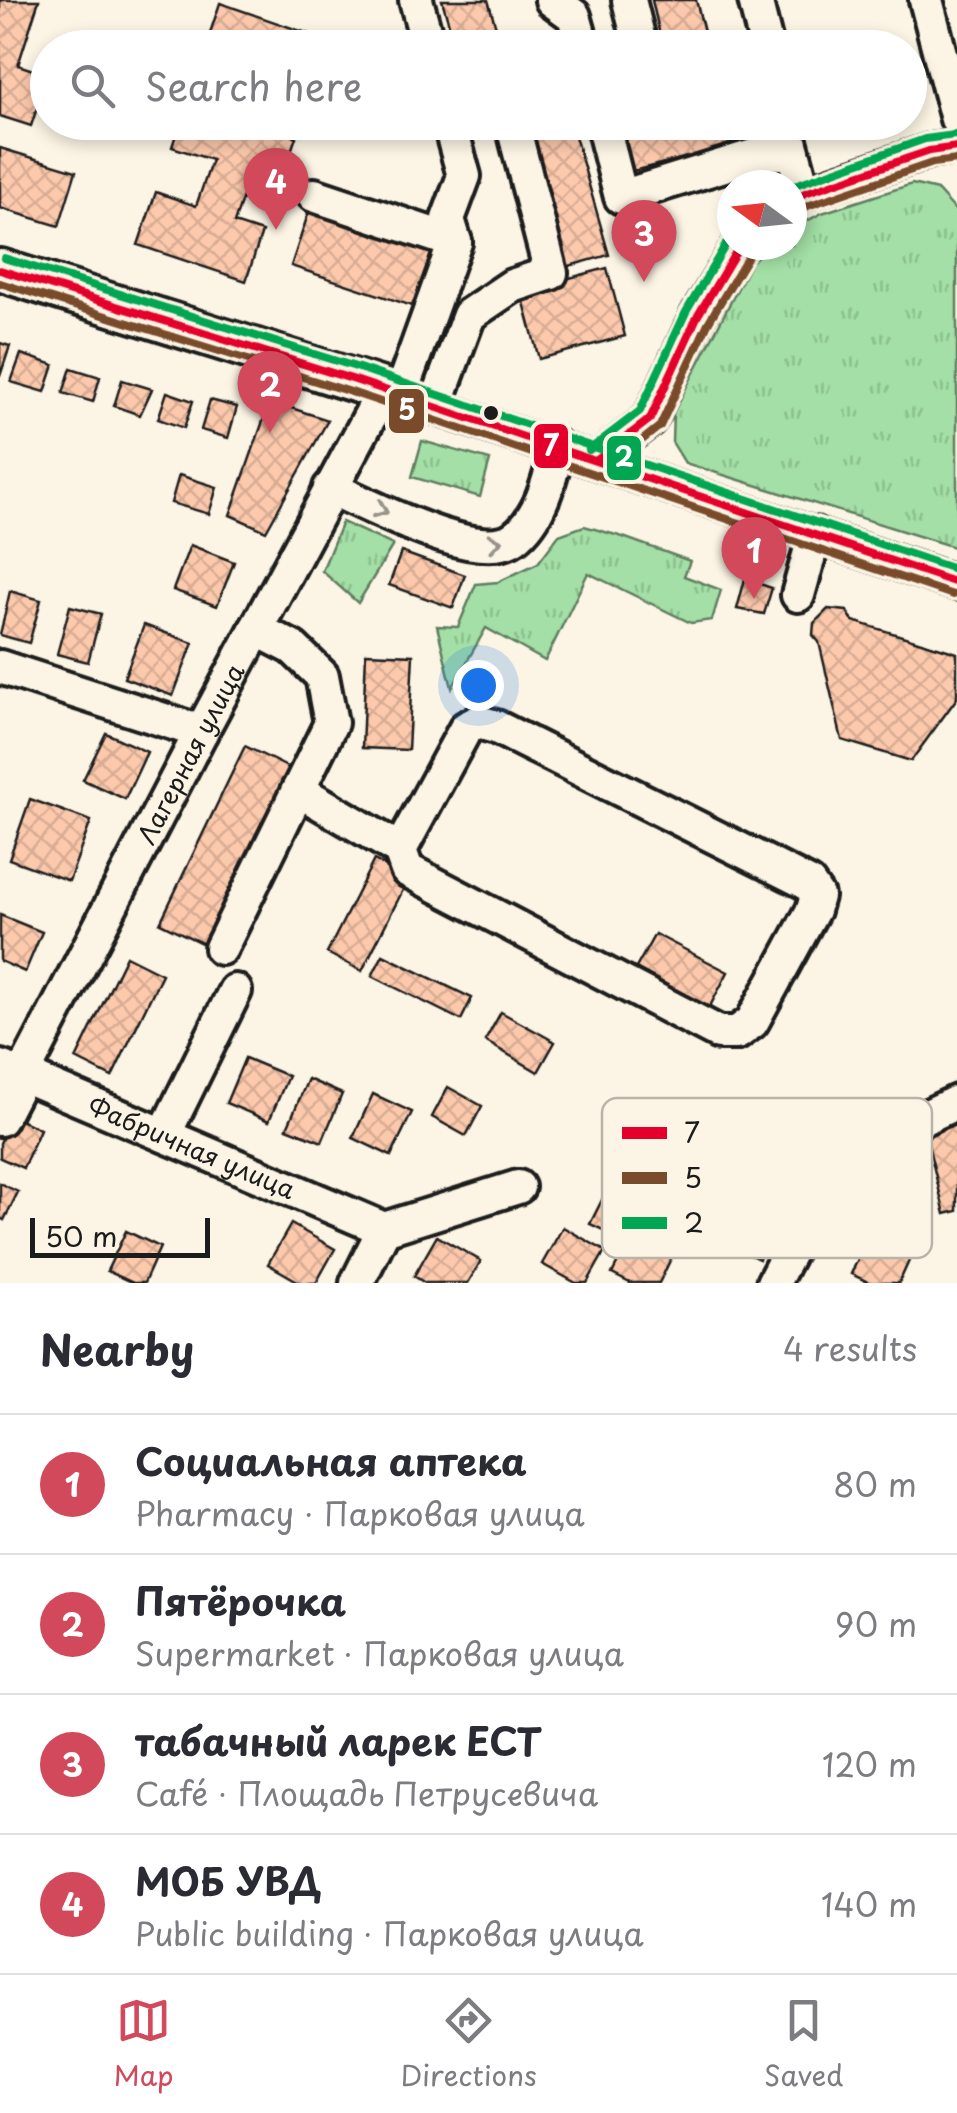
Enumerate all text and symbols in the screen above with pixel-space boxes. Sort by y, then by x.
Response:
search box [30,30,927,140]
text: Search here [145,57,362,114]
icon: search [65,58,120,113]
pin: 4 [244,148,308,230]
north arrow [717,170,807,260]
pin: 3 [612,200,676,282]
pin: 2 [238,350,302,433]
line badge: 5 [387,387,426,435]
text: 5 [398,387,416,430]
unlabelled marker [481,403,501,423]
line badge: 7 [532,422,570,470]
text: 7 [543,423,560,466]
line badge: 2 [605,434,643,482]
text: 2 [614,434,634,477]
one-way arrow [371,498,389,518]
pin: 1 [722,516,786,599]
one-way arrow [487,532,503,553]
street label: Лагерная улица [127,656,254,851]
your location [453,660,504,711]
street label: Фабричная улица [83,1086,302,1208]
legend [602,1098,932,1258]
text: 7 [684,1110,700,1153]
text: 5 [684,1155,702,1198]
text: 2 [684,1200,704,1243]
scale bar [30,1213,210,1258]
text: 50 m [45,1214,118,1257]
text: Nearby [40,1317,194,1380]
text: 4 results [783,1324,917,1372]
text: Социальная аптека [135,1432,527,1489]
text: 1 [65,1460,80,1508]
text: 80 m [833,1460,917,1508]
text: Pharmacy · Парковая улица [135,1489,585,1537]
text: Пятёрочка [135,1572,346,1629]
text: 2 [61,1600,84,1648]
text: 90 m [835,1600,917,1648]
text: Supermarket · Парковая улица [135,1629,624,1677]
text: табачный ларек ЕСТ [135,1712,542,1769]
text: 3 [62,1740,83,1788]
text: 120 m [822,1740,917,1788]
text: Café · Площадь Петрусевича [135,1769,598,1817]
text: МОБ УВД [135,1852,321,1909]
text: 4 [62,1880,83,1928]
text: 140 m [821,1880,917,1928]
text: Public building · Парковая улица [135,1909,644,1957]
tab: Map [114,1993,173,2096]
tab: Directions [401,1993,537,2096]
tab: Saved [764,1993,843,2096]

